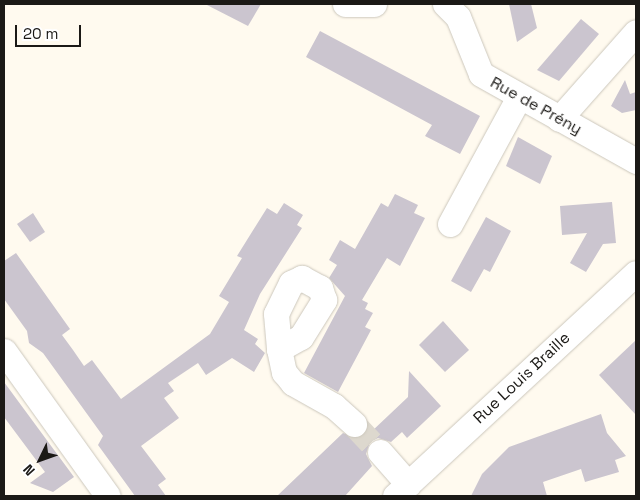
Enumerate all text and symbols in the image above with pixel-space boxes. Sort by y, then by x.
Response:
scale bar [18,15,84,47]
text: 20 m [23,24,58,43]
street label: Rue de Prény [487,73,585,139]
street label: Rue Louis Braille [470,328,574,428]
north arrow [15,435,65,485]
text: N [19,461,39,480]

